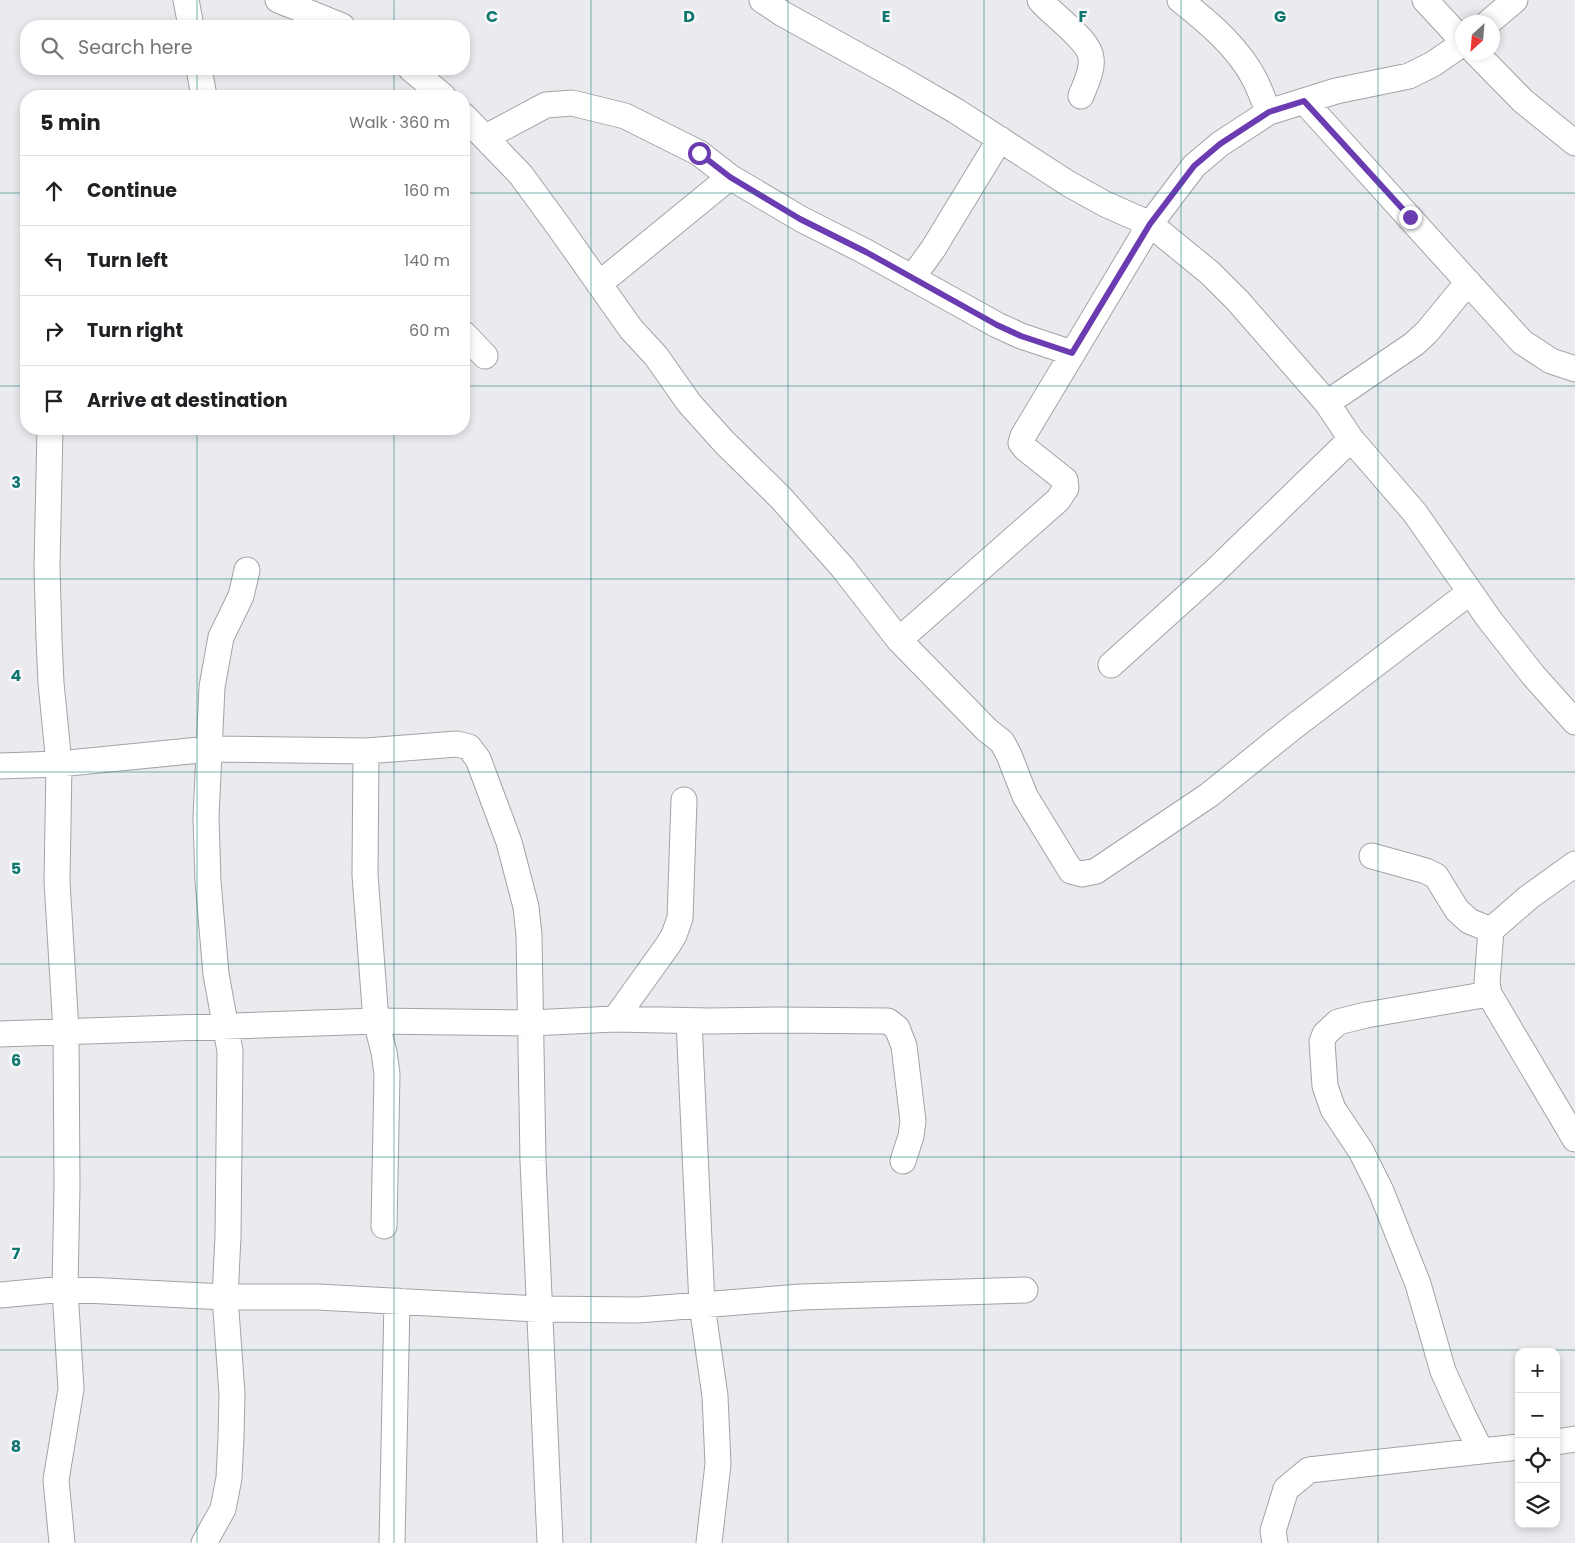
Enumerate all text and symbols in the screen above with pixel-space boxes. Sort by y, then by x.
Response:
text: C [486,5,498,28]
text: D [683,5,695,28]
text: E [882,5,890,28]
text: F [1079,5,1088,28]
text: G [1274,5,1286,28]
north arrow [1455,15,1500,60]
search box [20,20,470,75]
icon: search [38,34,66,62]
text: Search here [78,34,192,61]
text: 5 min [40,108,101,137]
text: Walk · 360 m [349,111,450,134]
route start [688,142,711,165]
icon: ahead [40,177,68,205]
text: Continue [87,177,177,204]
text: 160 m [404,179,450,202]
route end [1399,206,1422,229]
icon: left [40,247,68,275]
text: Turn left [87,247,168,274]
text: 140 m [404,249,450,272]
icon: right [40,317,68,345]
text: Turn right [87,317,183,344]
text: 60 m [409,319,450,342]
icon: arrive [40,387,68,415]
text: Arrive at destination [87,387,288,414]
text: 3 [11,471,21,494]
text: 4 [11,664,22,687]
text: 5 [11,857,21,880]
text: 6 [11,1049,21,1072]
text: 7 [12,1242,21,1265]
map controls [1515,1348,1560,1528]
button: + [1515,1348,1560,1393]
button: − [1515,1393,1560,1438]
text: 8 [11,1435,21,1458]
button: locate [1515,1438,1560,1483]
button: layers [1515,1483,1560,1528]

